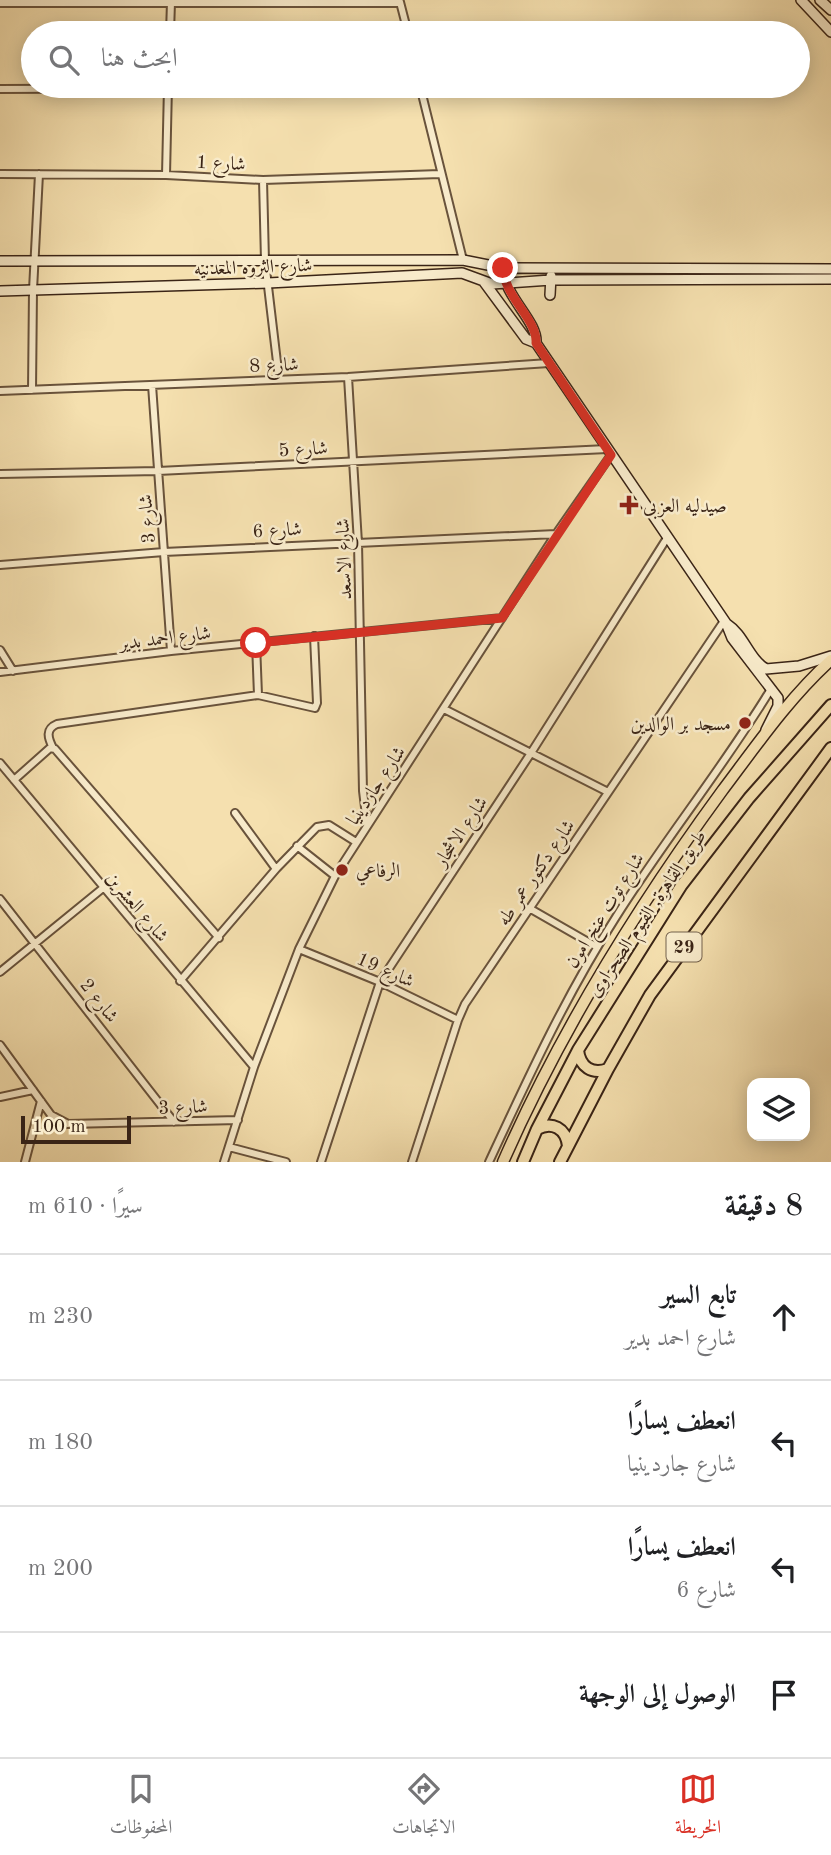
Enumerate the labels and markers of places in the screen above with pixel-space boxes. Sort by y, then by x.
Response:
marker: صيدليه العزبى [621,497,637,513]
place label: صيدليه العزبى [643,498,727,520]
marker: مسجد بر الوالدين [737,715,753,731]
place label: مسجد بر الوالدين [631,716,731,736]
place label: الرفاعي [356,861,400,886]
marker: الرفاعي [334,862,350,878]

